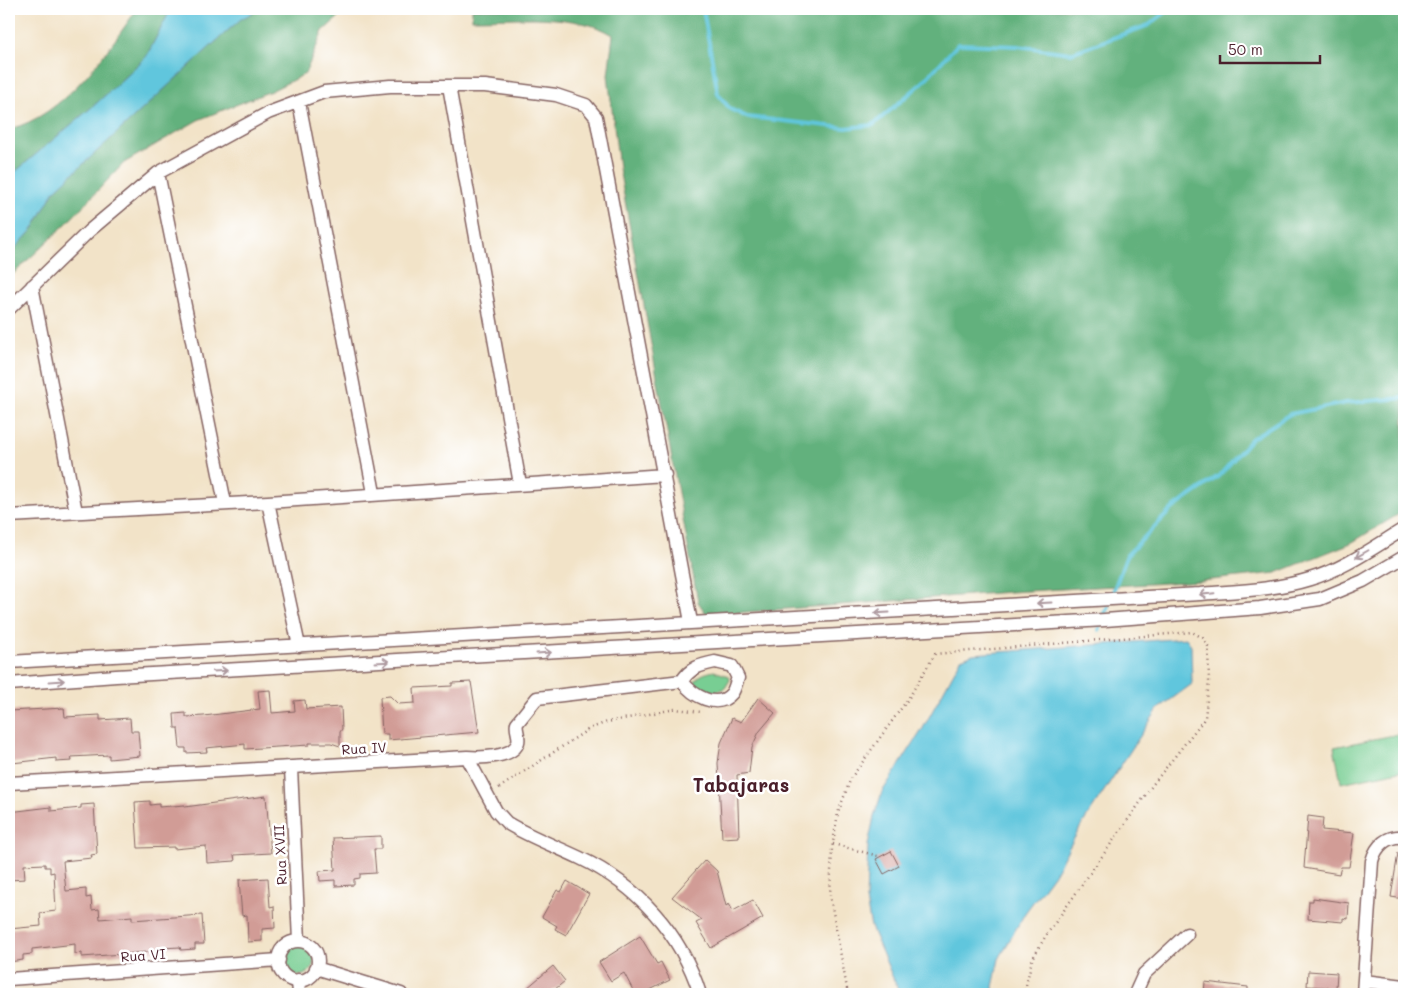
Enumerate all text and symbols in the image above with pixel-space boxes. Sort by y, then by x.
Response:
scale bar [1220,32,1320,64]
text: 50 m [1228,39,1263,59]
one-way arrow [1355,549,1370,559]
one-way arrow [1199,589,1215,598]
one-way arrow [1037,599,1053,608]
one-way arrow [874,608,890,617]
one-way arrow [536,648,552,657]
one-way arrow [374,658,390,667]
one-way arrow [211,666,227,675]
one-way arrow [49,676,65,685]
street label: Rua IV [341,737,387,759]
district label: Tabajaras [693,772,789,797]
street label: Rua XVII [269,824,291,886]
street label: Rua VI [120,944,166,966]

